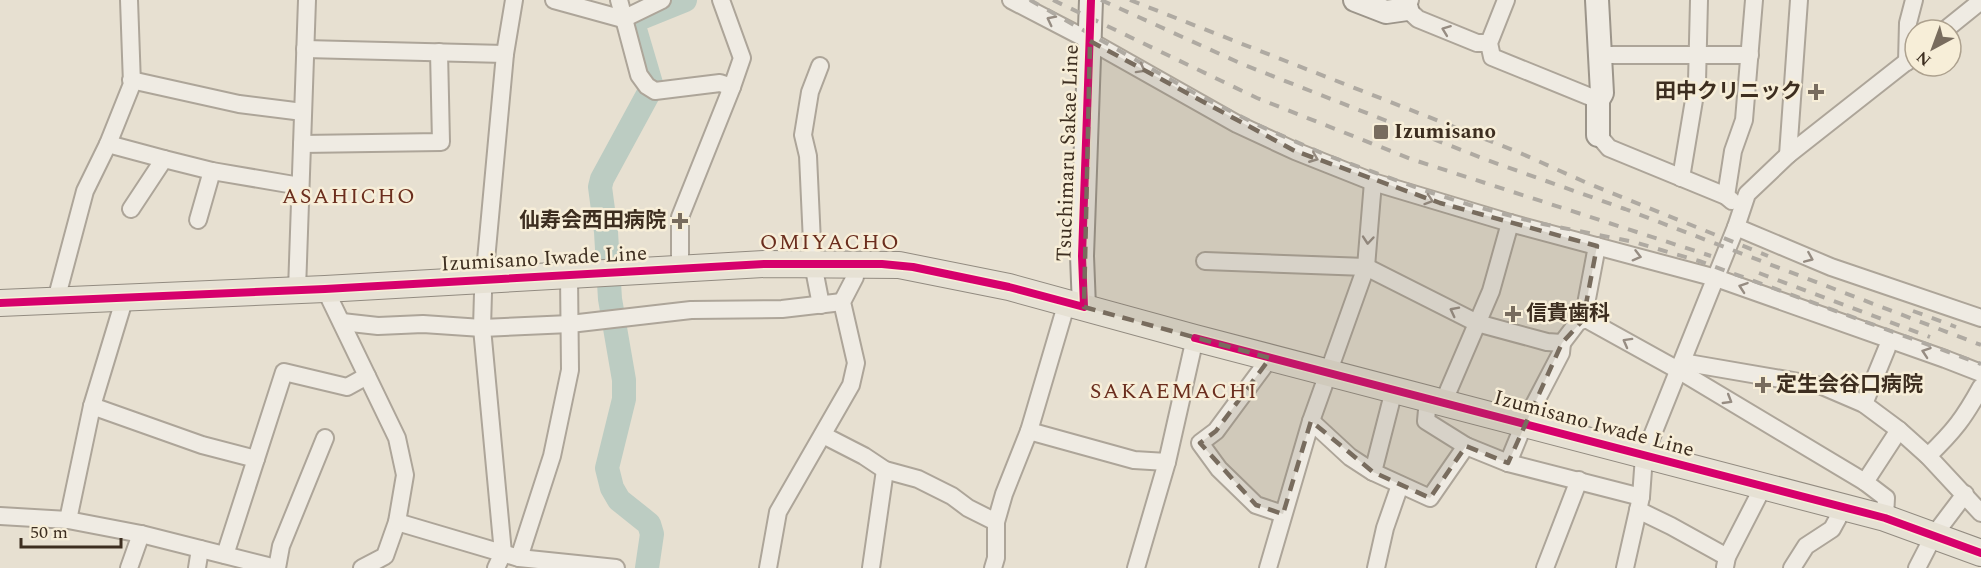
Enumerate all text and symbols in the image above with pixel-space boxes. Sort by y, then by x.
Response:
one-way arrow [1046,16,1057,28]
north arrow [1903,18,1963,78]
one-way arrow [1441,25,1452,38]
street label: Tsuchimaru Sakae Line [1048,44,1088,262]
text: N [1911,45,1937,72]
one-way arrow [1135,62,1145,74]
place label: 田中クリニック [1655,76,1802,108]
marker: 田中クリニック [1807,83,1825,101]
place label: Izumisano [1394,116,1496,148]
marker: Izumisano [1372,123,1390,141]
one-way arrow [1308,151,1319,164]
district label: ASAHICHO [282,180,416,213]
one-way arrow [1423,192,1434,205]
place label: 仙寿会西田病院 [519,205,666,237]
marker: 仙寿会西田病院 [671,212,689,230]
district label: OMIYACHO [760,226,900,259]
one-way arrow [1362,236,1375,245]
street label: Izumisano Iwade Line [440,238,648,280]
one-way arrow [1632,249,1642,262]
one-way arrow [1803,251,1814,263]
one-way arrow [1738,282,1749,294]
place label: 信貴歯科 [1526,298,1610,330]
marker: 信貴歯科 [1504,305,1522,323]
one-way arrow [1449,307,1460,319]
one-way arrow [1623,338,1633,349]
one-way arrow [1921,347,1932,360]
place label: 定生会谷口病院 [1776,369,1923,401]
district label: SAKAEMACHI [1090,375,1258,408]
marker: 定生会谷口病院 [1754,376,1772,394]
street label: Izumisano Iwade Line [1490,382,1698,466]
one-way arrow [1722,393,1732,405]
scale bar [21,511,122,549]
text: 50 m [30,519,68,546]

